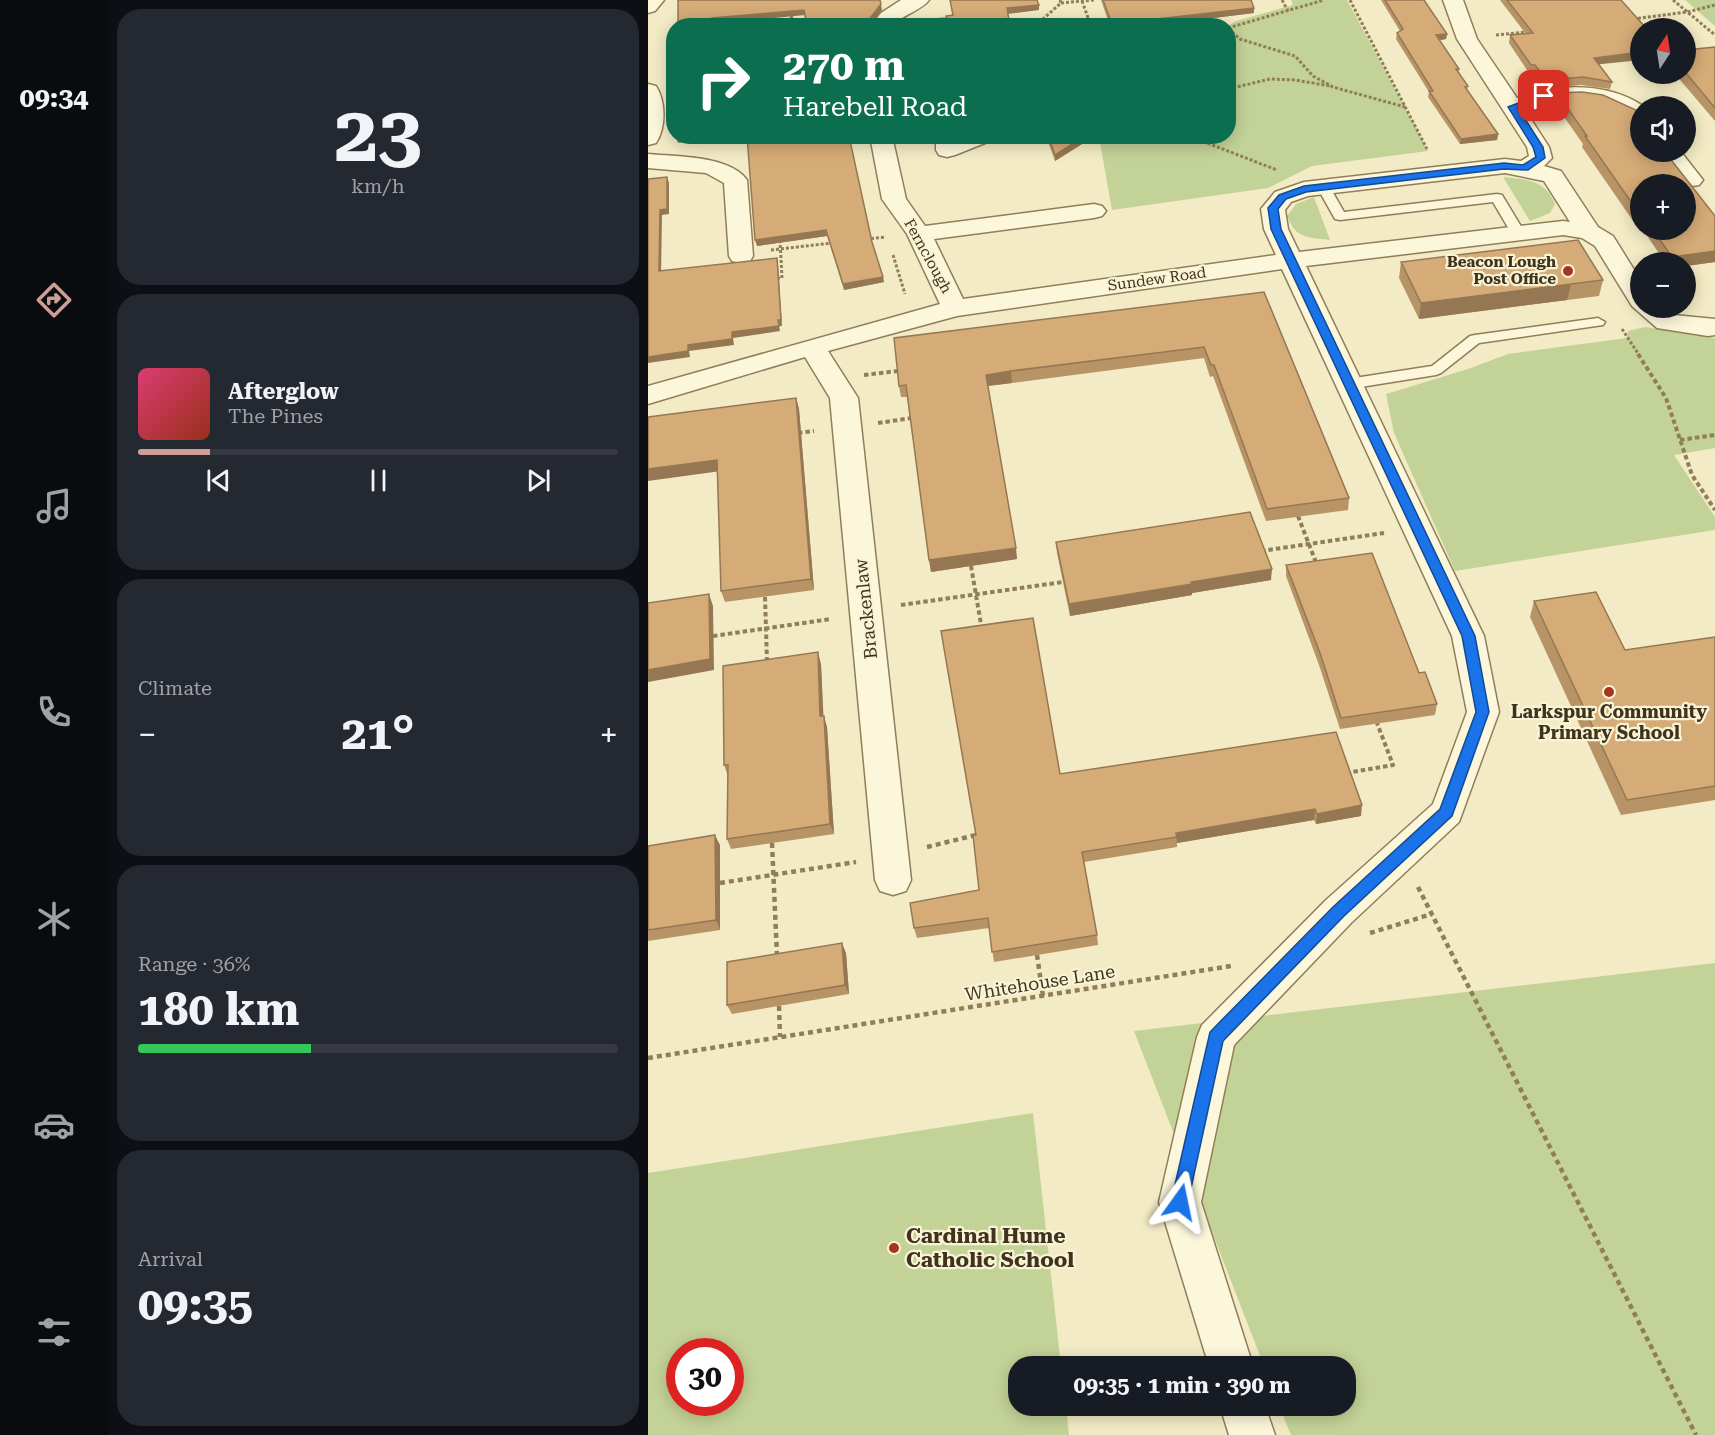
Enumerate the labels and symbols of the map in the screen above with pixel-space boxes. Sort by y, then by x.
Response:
north arrow [1630,18,1696,84]
pin [1518,70,1569,121]
street label: Fernclough [900,216,956,297]
place label: Beacon Lough Post Office [1447,253,1556,288]
street label: Sundew Road [1107,263,1208,295]
marker: Beacon Lough Post Office [1561,264,1575,278]
street label: Brackenlaw [850,558,881,660]
marker: Larkspur Community Primary School [1602,685,1616,699]
place label: Larkspur Community Primary School [1511,701,1707,743]
street label: Whitehouse Lane [963,960,1116,1005]
position arrow [1148,1170,1212,1234]
place label: Cardinal Hume Catholic School [906,1224,1074,1272]
marker: Cardinal Hume Catholic School [887,1241,901,1255]
speed limit sign: 30 [666,1338,744,1416]

